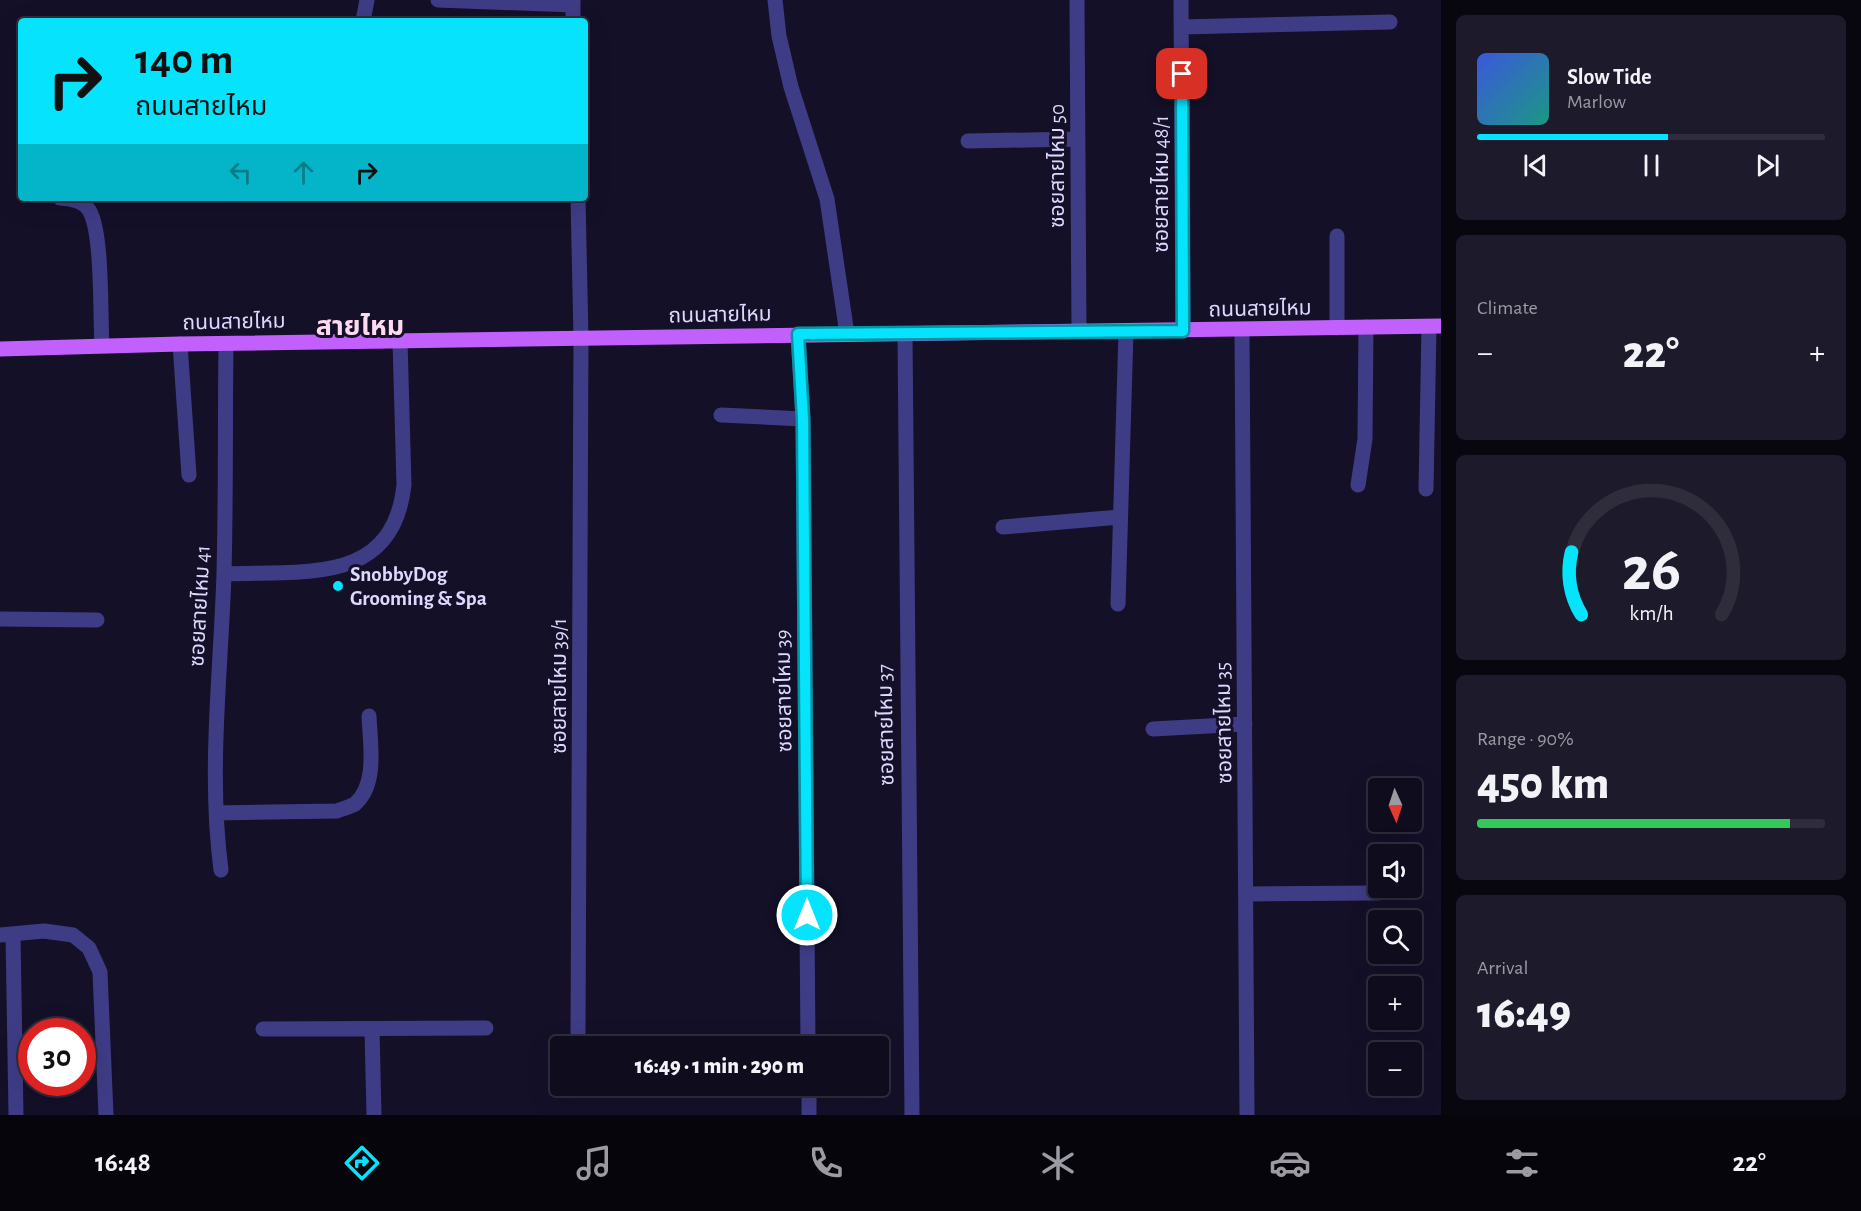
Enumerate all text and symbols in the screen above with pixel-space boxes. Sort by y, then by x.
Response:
text: 140 m [135,39,233,81]
icon: right [36,42,114,120]
pin [1156,48,1207,99]
icon: arrive [1165,57,1198,90]
text: Slow Tide [1567,66,1652,88]
text: Marlow [1567,92,1626,112]
text: ถนนสายไหม [135,93,267,120]
street label: ซอยสายไหม 50 [1046,104,1068,228]
street label: ซอยสายไหม 48/1 [1150,115,1172,253]
icon: previous [1519,149,1552,182]
icon: pause [1635,149,1668,182]
icon: next [1751,149,1784,182]
icon: left [224,156,257,189]
icon: ahead [287,156,320,189]
icon: right [350,156,383,189]
street label: ถนนสายไหม [1208,297,1312,320]
text: Climate [1477,298,1538,318]
street label: ถนนสายไหม [668,303,772,326]
street label: ถนนสายไหม [182,310,286,333]
district label: สายไหม [316,313,404,340]
text: 22° [1623,331,1679,376]
text: − [1477,337,1493,370]
text: + [1809,337,1825,370]
text: 26 [1621,539,1681,601]
street label: ซอยสายไหม 41 [185,545,214,667]
place label: SnobbyDog Grooming & Spa [350,564,487,609]
marker: SnobbyDog Grooming & Spa [331,579,345,593]
text: km/h [1629,603,1673,624]
street label: ซอยสายไหม 39/1 [548,618,570,754]
street label: ซอยสายไหม 39 [771,629,796,753]
street label: ซอยสายไหม 35 [1211,662,1236,784]
street label: ซอยสายไหม 37 [873,664,898,786]
text: Range · 90% [1477,729,1574,749]
text: 450 km [1477,762,1609,807]
north arrow [1368,778,1422,832]
map controls [1368,778,1422,1096]
button: sound [1368,844,1422,898]
position arrow [775,883,839,947]
button: search [1368,910,1422,964]
text: Arrival [1477,958,1528,978]
button: + [1368,976,1422,1030]
text: 16:49 [1477,991,1571,1036]
speed limit sign: 30 [18,1018,96,1096]
button: − [1368,1042,1422,1096]
text: 16:49 · 1 min · 290 m [635,1055,804,1077]
icon: directions [341,1142,383,1184]
icon: music [573,1142,615,1184]
icon: phone [805,1142,847,1184]
icon: climate [1037,1142,1079,1184]
icon: car [1269,1142,1311,1184]
icon: filters [1501,1142,1543,1184]
text: 16:48 [95,1149,151,1176]
text: 22° [1733,1149,1766,1176]

